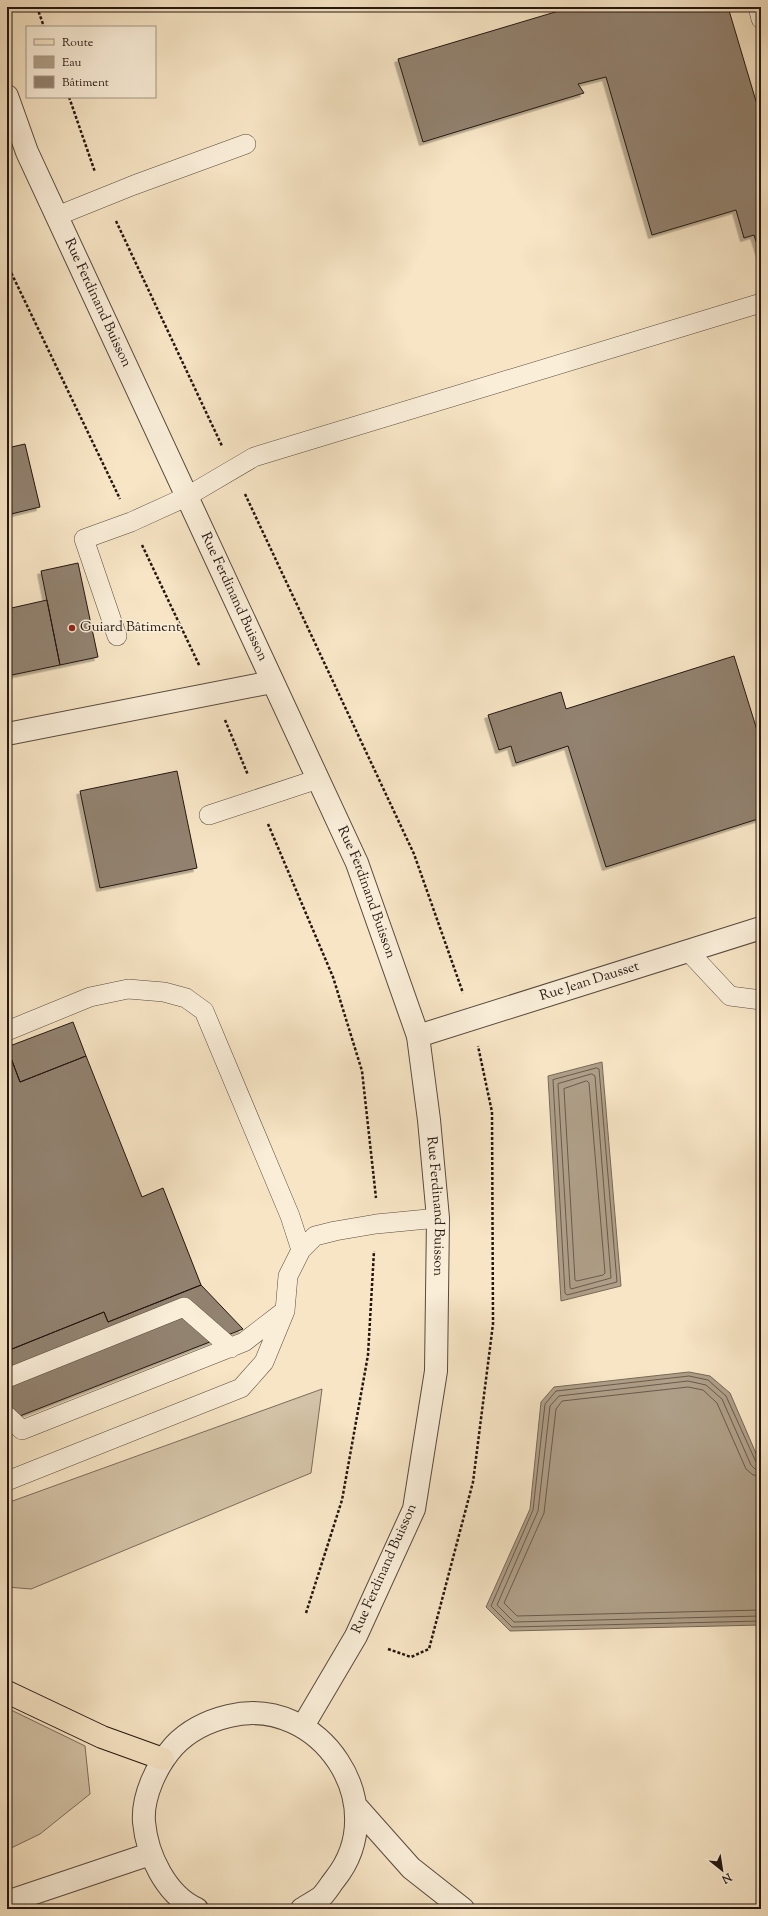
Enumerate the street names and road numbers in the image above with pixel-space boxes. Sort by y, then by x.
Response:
street label: Rue Ferdinand Buisson [59,235,136,371]
street label: Rue Ferdinand Buisson [195,529,272,665]
street label: Rue Ferdinand Buisson [331,823,400,961]
street label: Rue Jean Dausset [537,957,642,1007]
street label: Rue Ferdinand Buisson [421,1135,448,1276]
street label: Rue Ferdinand Buisson [347,1501,423,1637]

